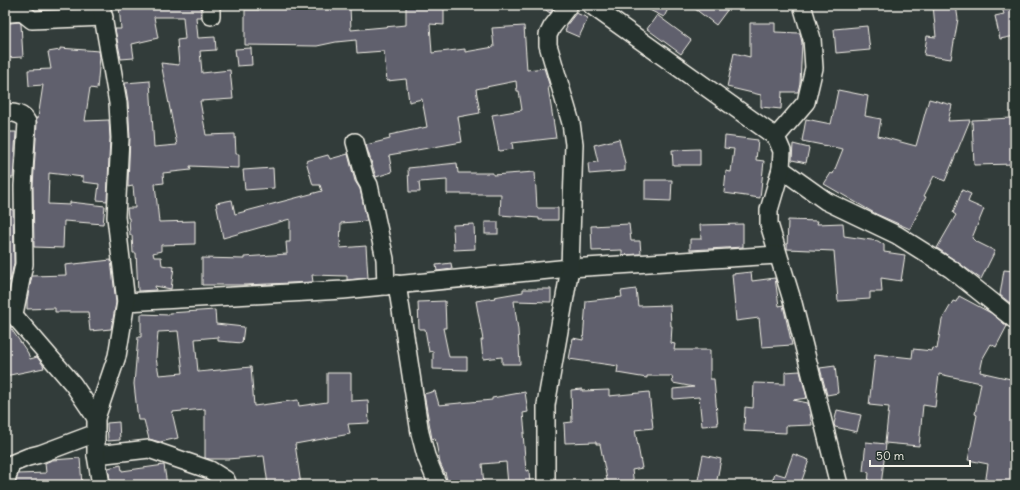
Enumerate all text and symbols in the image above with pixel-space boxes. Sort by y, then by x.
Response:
scale bar [870,442,970,468]
text: 50 m [876,448,905,463]

